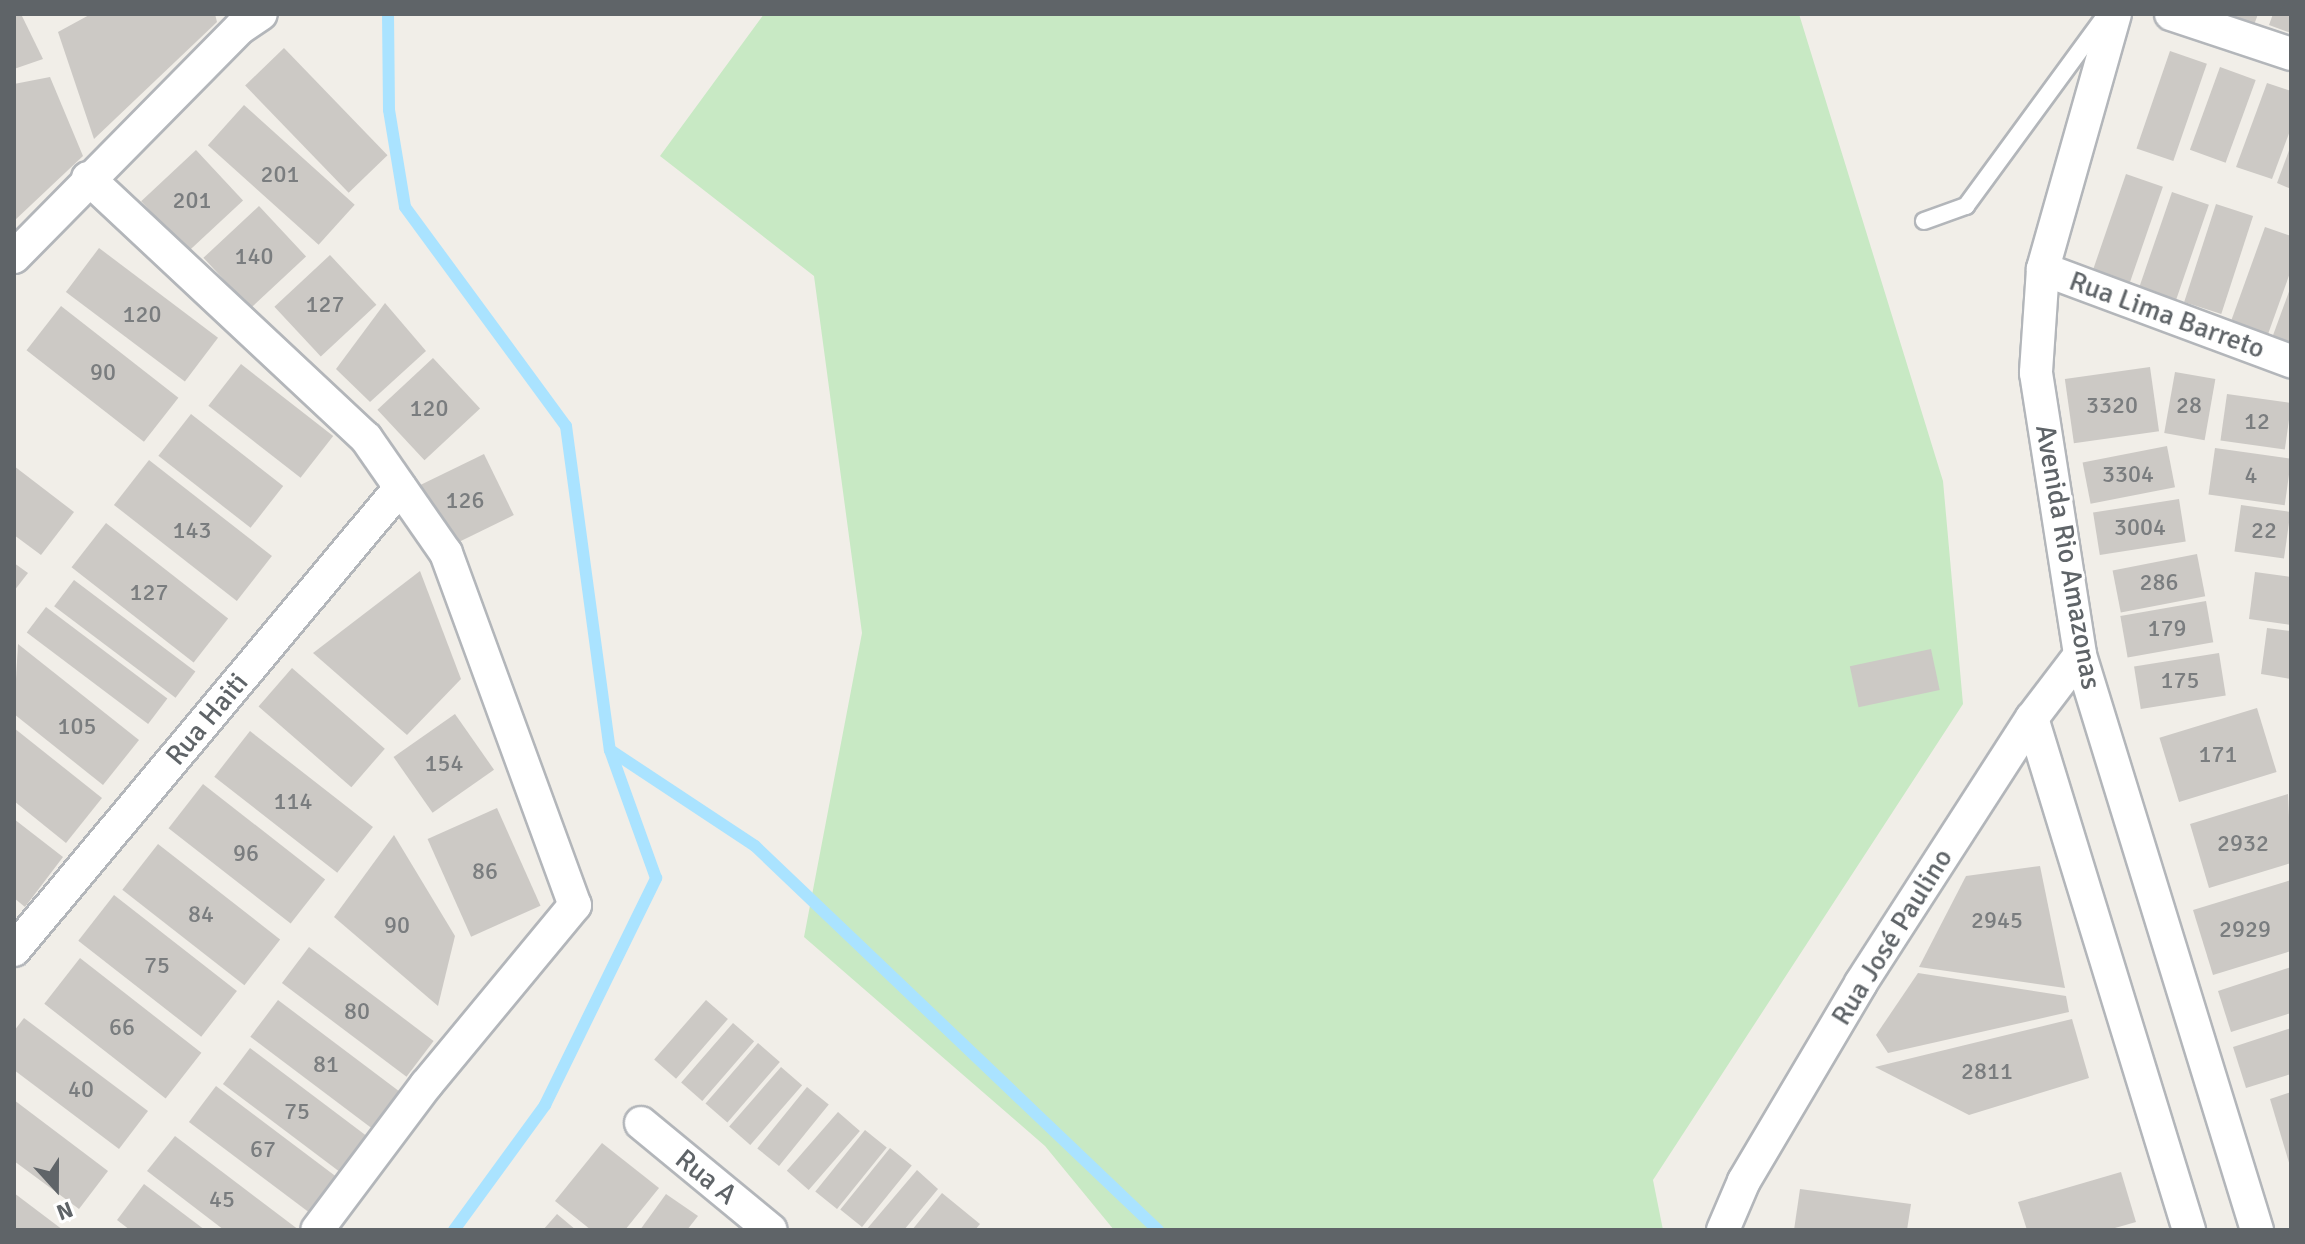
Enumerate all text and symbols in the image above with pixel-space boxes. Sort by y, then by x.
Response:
house number: 201 [261,161,299,189]
house number: 201 [173,187,211,215]
house number: 140 [235,243,273,271]
street label: Rua Lima Barreto [2065,264,2269,366]
house number: 127 [306,291,344,319]
house number: 120 [123,301,161,329]
house number: 90 [90,359,116,387]
house number: 3320 [2086,392,2138,420]
house number: 28 [2176,392,2202,420]
house number: 120 [410,395,448,423]
house number: 12 [2244,408,2270,436]
street label: Avenida Rio Amazonas [2028,422,2108,692]
house number: 3304 [2102,461,2154,489]
house number: 4 [2245,462,2257,490]
house number: 126 [446,487,484,515]
house number: 3004 [2114,514,2166,542]
house number: 143 [173,517,211,545]
house number: 22 [2251,517,2277,545]
house number: 286 [2140,569,2178,597]
house number: 127 [130,579,168,607]
house number: 179 [2148,615,2186,643]
street label: Rua Haiti [159,666,255,772]
house number: 175 [2161,667,2199,695]
house number: 105 [58,713,96,741]
house number: 171 [2199,741,2237,769]
house number: 154 [425,750,463,778]
house number: 114 [274,788,312,816]
house number: 2932 [2217,830,2269,858]
house number: 96 [233,840,259,868]
street label: Rua José Paulino [1824,843,1960,1031]
house number: 86 [472,858,498,886]
house number: 84 [188,901,214,929]
house number: 2945 [1971,907,2023,935]
house number: 90 [384,912,410,940]
house number: 2929 [2219,916,2271,944]
house number: 75 [144,952,170,980]
house number: 80 [344,998,370,1026]
house number: 66 [109,1014,135,1042]
house number: 81 [313,1051,339,1079]
house number: 2811 [1961,1058,2013,1086]
house number: 40 [68,1076,94,1104]
house number: 75 [284,1098,310,1126]
house number: 67 [250,1136,276,1164]
street label: Rua A [669,1142,743,1212]
north arrow [16,1148,96,1228]
house number: 45 [209,1186,235,1214]
text: N [53,1196,77,1226]

